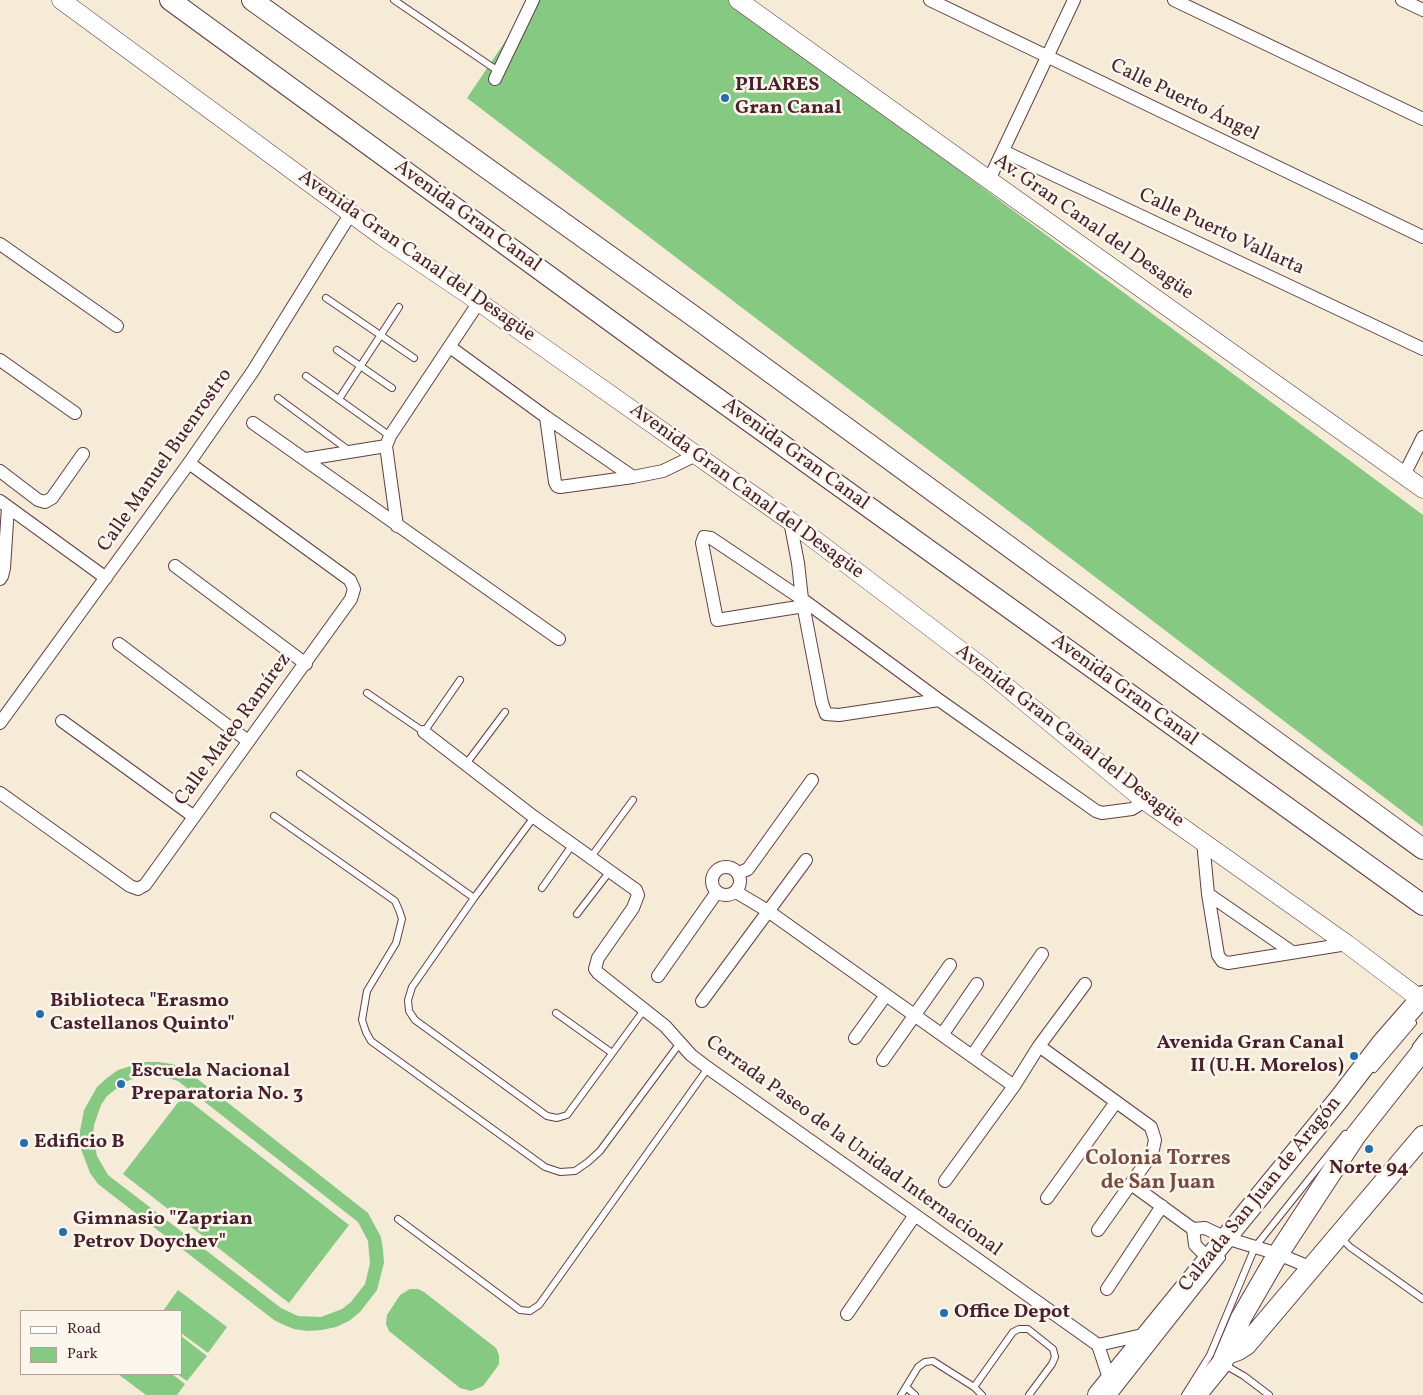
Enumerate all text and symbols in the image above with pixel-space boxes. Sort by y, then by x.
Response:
street label: Calle Puerto Ángel [1106,55,1262,147]
place label: PILARES Gran Canal [735,74,842,121]
marker: PILARES Gran Canal [719,92,731,104]
street label: Av. Gran Canal del Desagüe [988,150,1198,306]
street label: Avenida Gran Canal [389,156,545,278]
street label: Avenida Gran Canal del Desagüe [293,166,539,348]
street label: Calle Puerto Vallarta [1134,184,1308,282]
street label: Calle Manuel Buenrostro [94,365,238,557]
street label: Avenida Gran Canal [717,394,873,516]
street label: Avenida Gran Canal del Desagüe [624,399,868,585]
street label: Avenida Gran Canal [1046,630,1202,752]
street label: Avenida Gran Canal del Desagüe [950,640,1188,834]
street label: Calle Mateo Ramírez [171,649,297,811]
place label: Biblioteca "Erasmo Castellanos Quinto" [50,990,235,1037]
marker: Biblioteca "Erasmo Castellanos Quinto" [34,1008,46,1020]
street label: Cerrada Paseo de la Unidad Internacional [700,1031,1006,1263]
place label: Avenida Gran Canal II (U.H. Morelos) [1156,1032,1344,1079]
marker: Avenida Gran Canal II (U.H. Morelos) [1348,1050,1360,1062]
place label: Escuela Nacional Preparatoria No. 3 [131,1060,303,1107]
marker: Escuela Nacional Preparatoria No. 3 [115,1078,127,1090]
street label: Calzada San Juan de Aragón [1175,1092,1347,1298]
place label: Edificio B [34,1131,125,1155]
marker: Edificio B [18,1137,30,1149]
marker: Norte 94 [1363,1143,1375,1155]
district label: Colonia Torres de San Juan [1085,1147,1231,1197]
place label: Norte 94 [1329,1157,1409,1181]
place label: Gimnasio "Zaprian Petrov Doychev" [73,1208,253,1255]
marker: Gimnasio "Zaprian Petrov Doychev" [57,1226,69,1238]
place label: Office Depot [954,1301,1070,1325]
marker: Office Depot [938,1307,950,1319]
legend [20,1310,182,1375]
text: Road [67,1319,101,1340]
text: Park [67,1344,98,1365]

